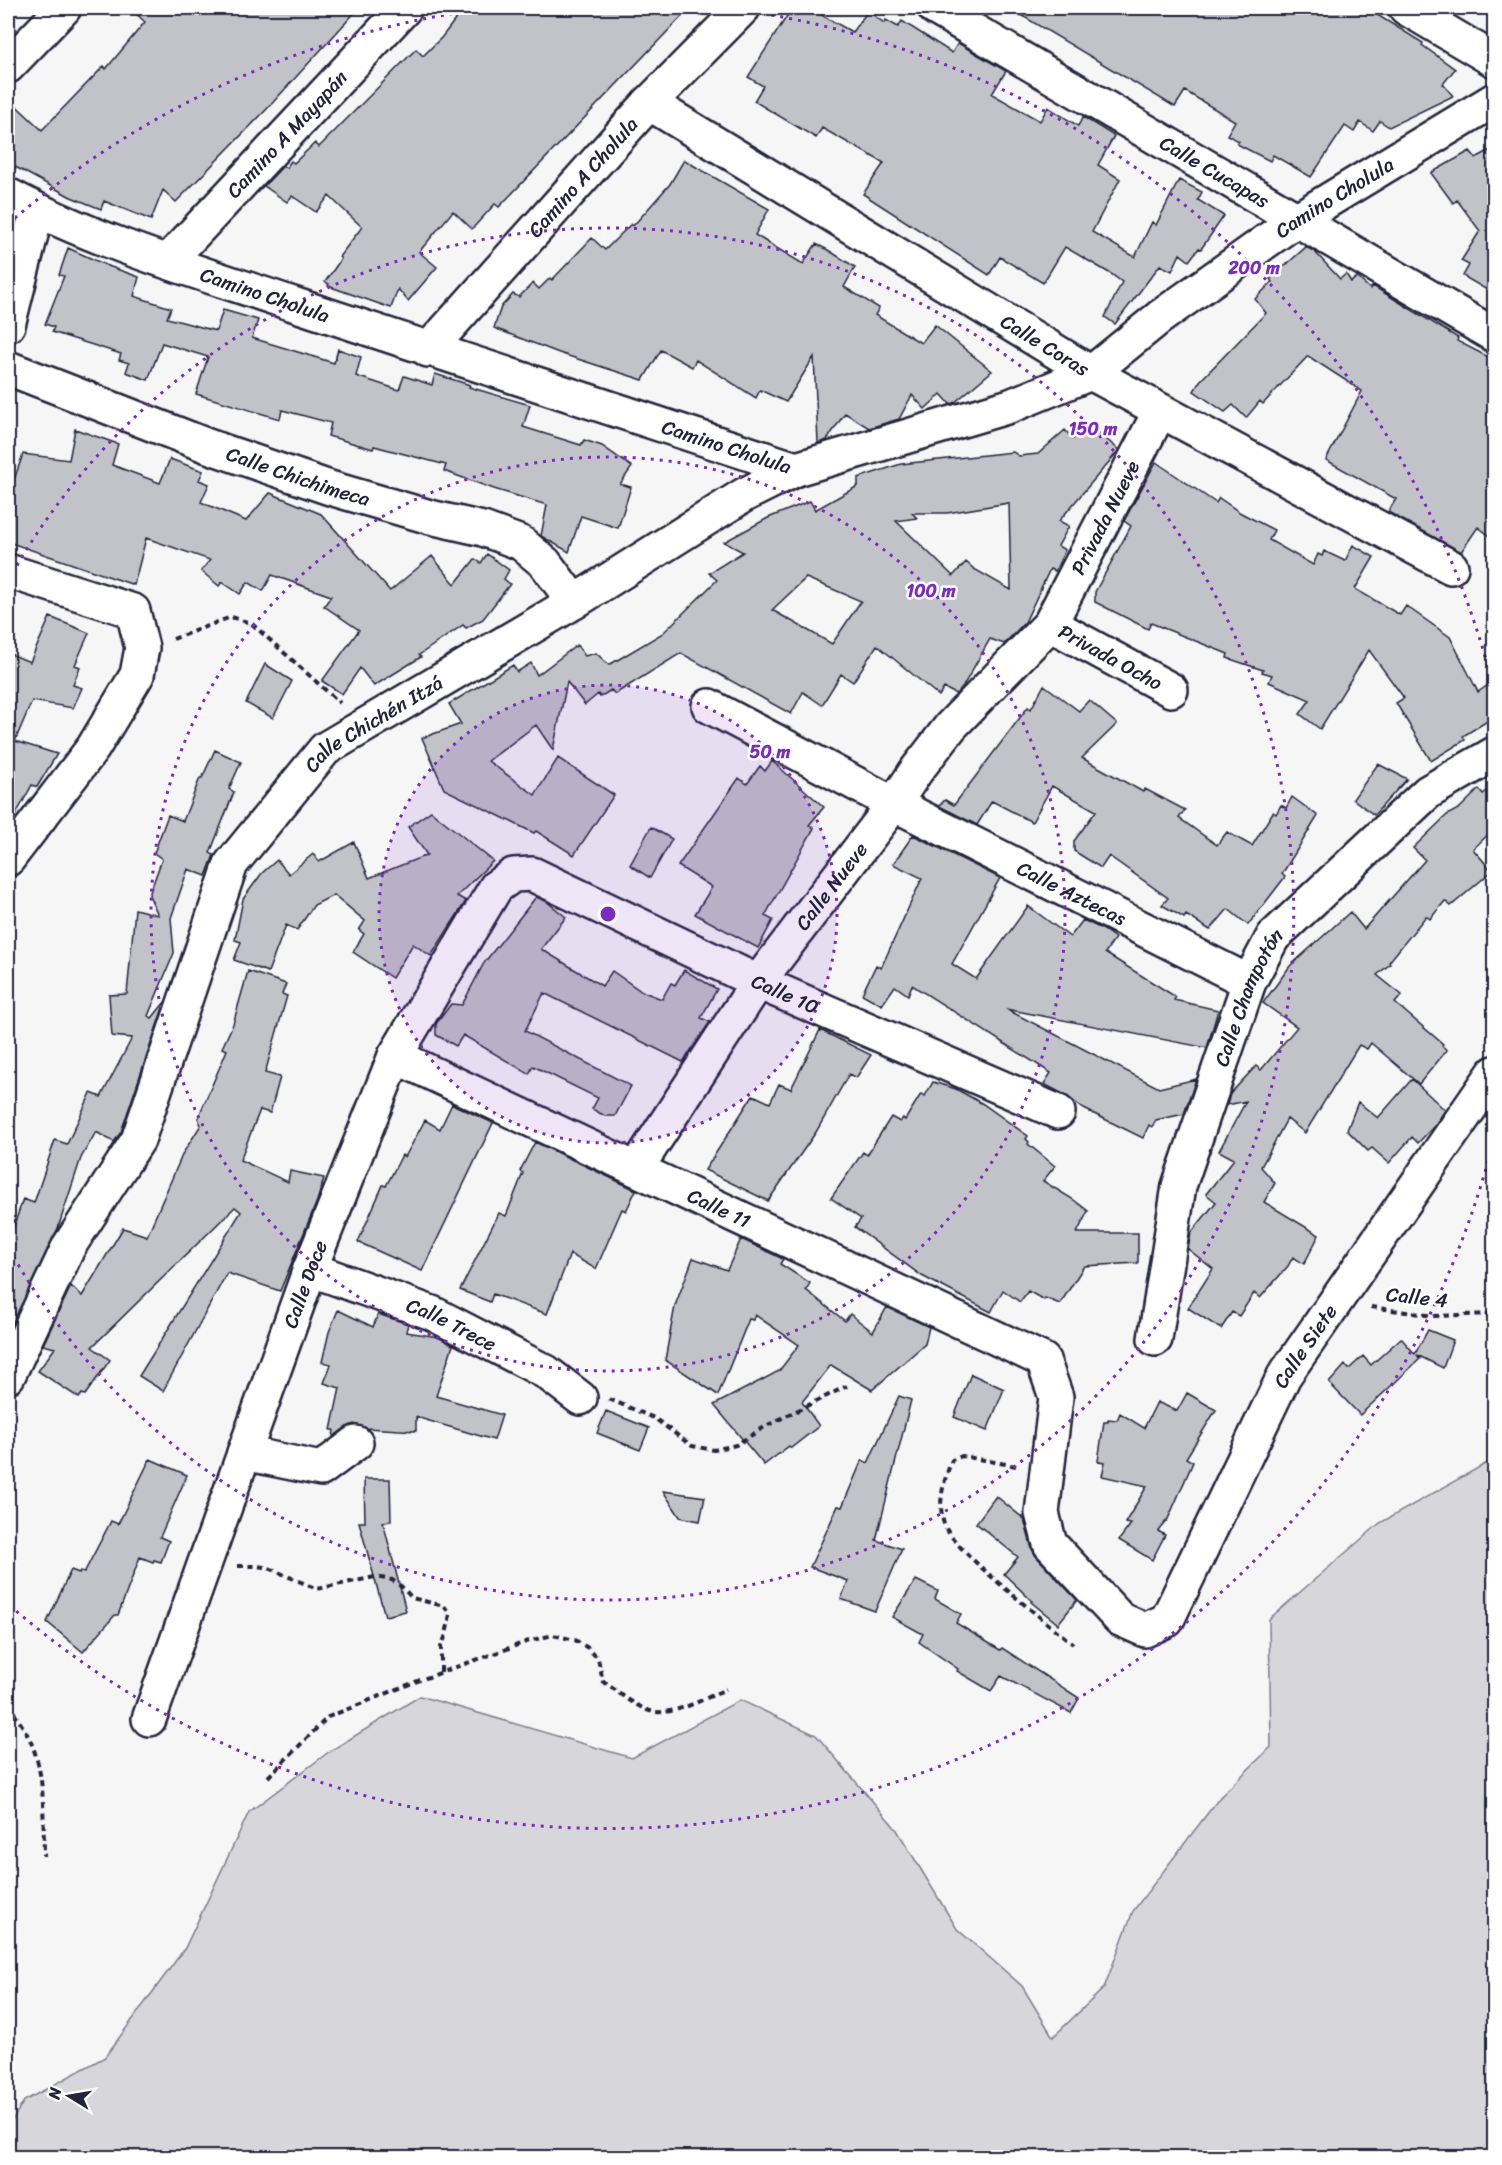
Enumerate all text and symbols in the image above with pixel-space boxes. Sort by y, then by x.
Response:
street label: Camino A Mayapán [218,62,357,207]
street label: Camino A Cholula [519,109,647,246]
street label: Calle Cucapas [1153,126,1277,218]
street label: Camino Cholula [1268,147,1401,248]
text: 200 m [1227,252,1280,284]
street label: Camino Cholula [195,257,334,333]
street label: Calle Coras [993,304,1097,387]
street label: Camino Cholula [657,410,796,484]
text: 150 m [1069,413,1117,445]
street label: Calle Chichimeca [222,437,374,517]
street label: Privada Nueve [1061,454,1150,581]
text: 100 m [907,575,956,607]
street label: Privada Ocho [1052,615,1169,700]
street label: Calle Chichén Itzá [295,666,450,781]
text: 50 m [750,736,791,768]
street label: Calle Nueve [786,834,877,938]
street label: Calle Aztecas [1010,851,1133,936]
centre of rings [598,904,618,924]
street label: Calle Champotón [1204,919,1291,1071]
street label: Calle 10 [746,964,824,1024]
street label: Calle 11 [681,1179,756,1238]
street label: Calle Doce [273,1235,338,1333]
street label: Calle 4 [1384,1277,1450,1318]
street label: Calle Trece [401,1288,503,1362]
street label: Calle Siete [1264,1297,1347,1394]
north arrow [39,2066,99,2126]
text: N [39,2084,70,2102]

